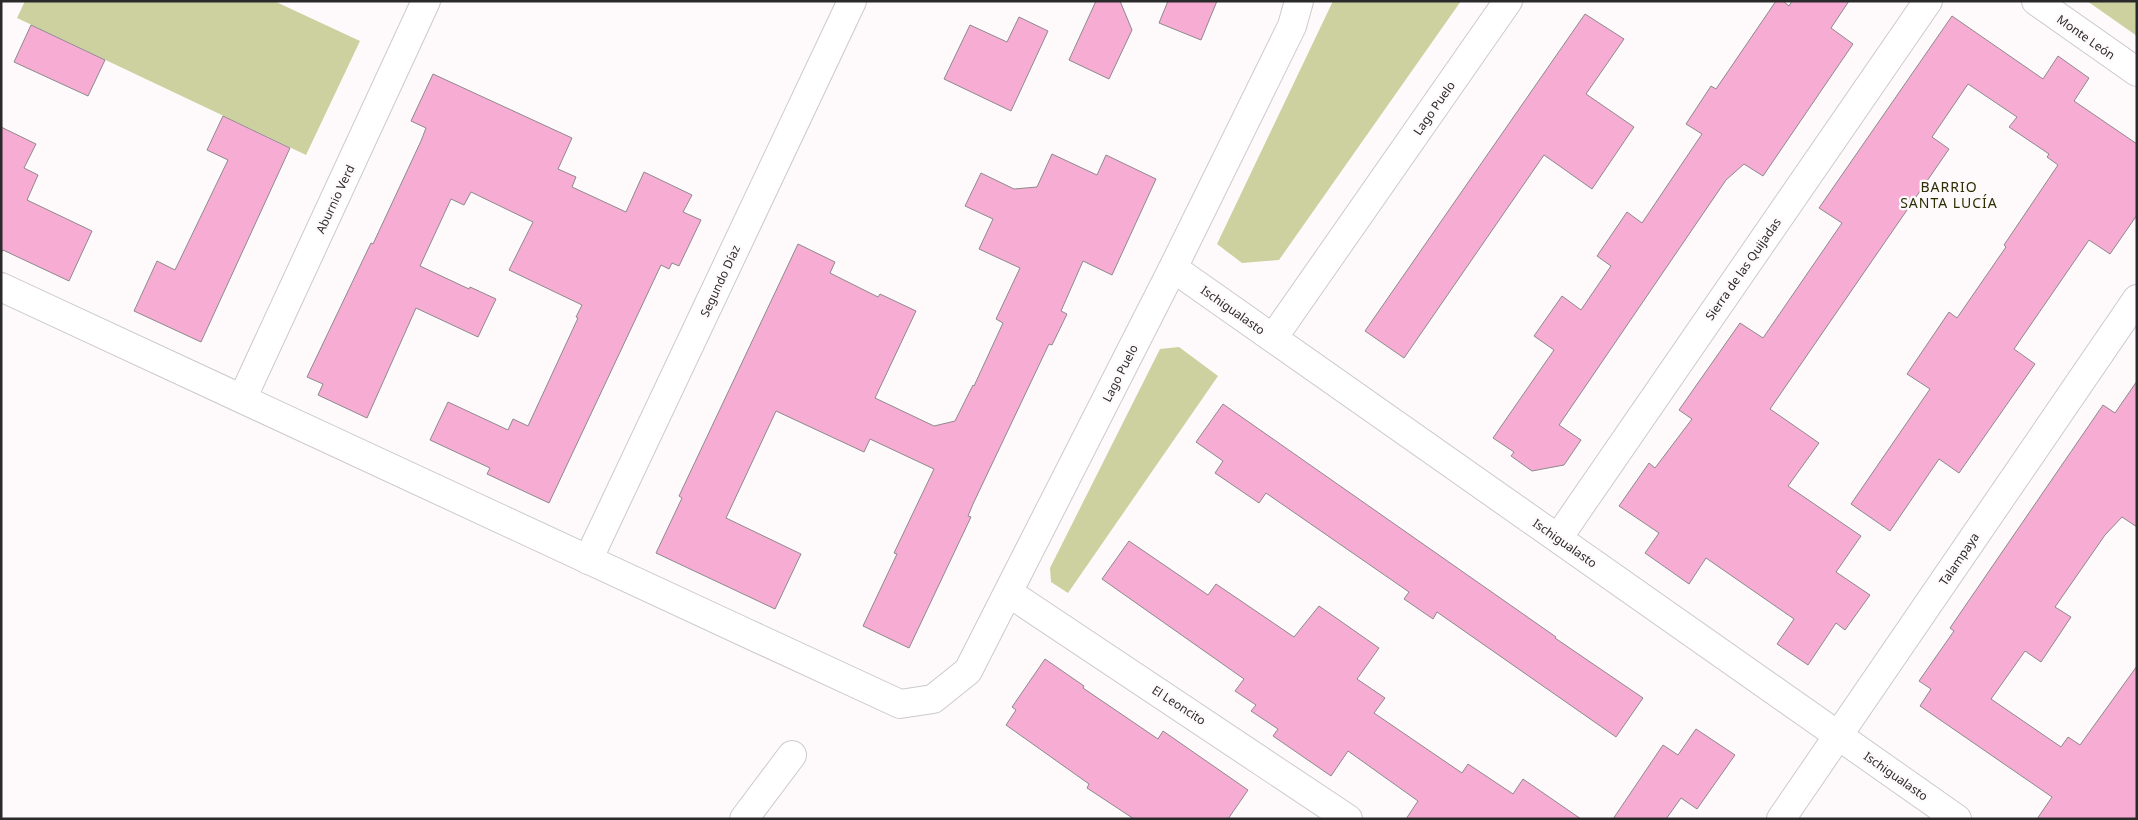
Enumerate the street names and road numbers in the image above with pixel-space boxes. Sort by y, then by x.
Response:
street label: Monte León [2053,11,2119,63]
street label: Lago Puelo [1409,77,1459,139]
street label: Aburnio Verd [312,162,358,236]
street label: Sierra de las Quijadas [1701,214,1785,324]
street label: Segundo Díaz [696,242,744,320]
street label: Ischigualasto [1197,282,1269,338]
street label: Lago Puelo [1098,341,1142,405]
street label: Ischigualasto [1529,515,1601,571]
street label: Talampaya [1935,529,1983,589]
street label: El Leoncito [1149,681,1209,729]
street label: Ischigualasto [1860,748,1932,804]

